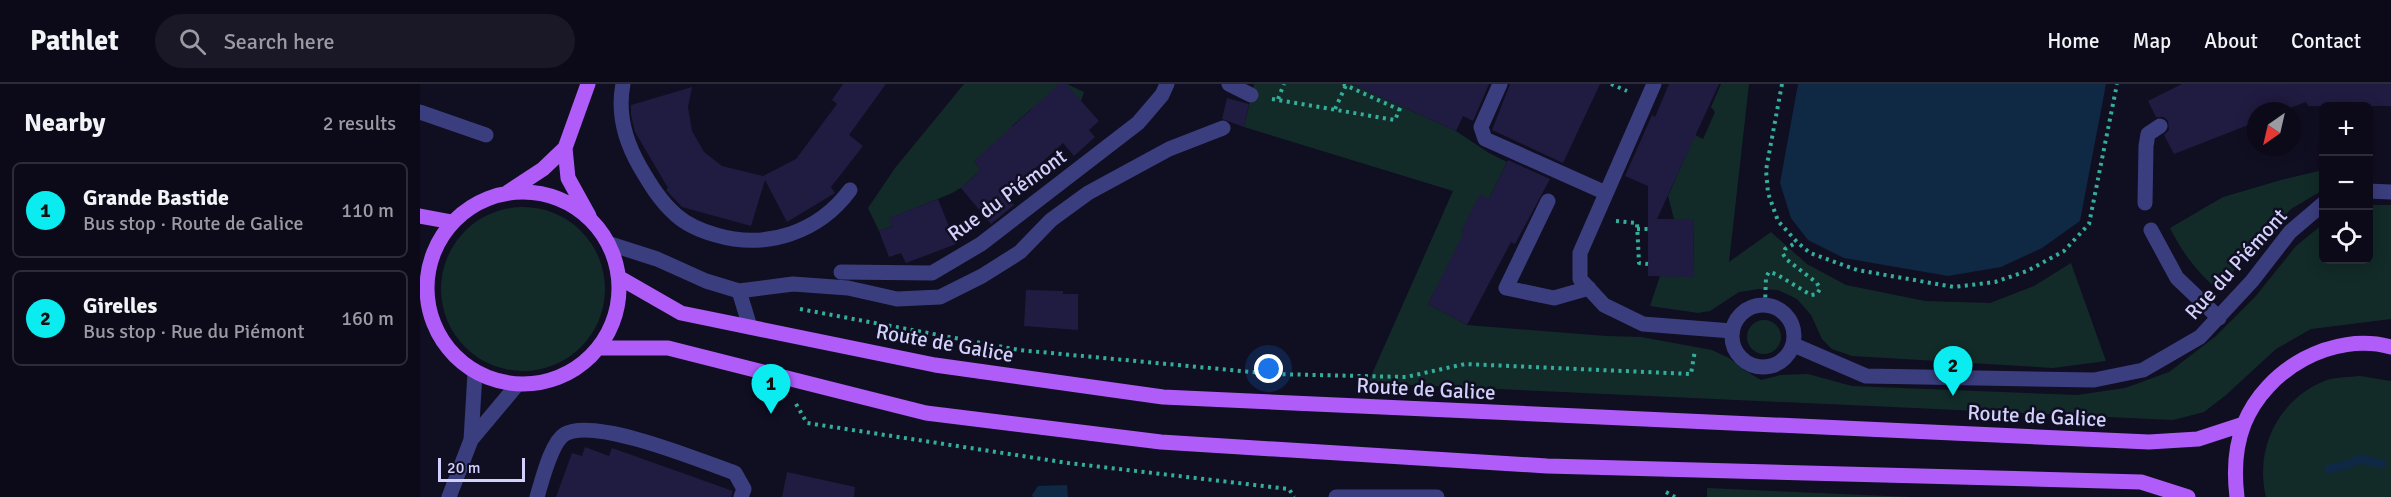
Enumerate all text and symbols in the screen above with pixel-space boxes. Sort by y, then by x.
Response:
search box [155,14,575,68]
text: Pathlet [30,24,119,58]
icon: search [176,25,209,58]
text: Search here [224,28,335,55]
text: Home [2047,28,2100,54]
text: Map [2133,28,2171,54]
text: About [2204,28,2258,54]
text: Contact [2291,28,2361,54]
north arrow [2247,102,2301,156]
map controls [2319,102,2373,264]
button: + [2319,102,2373,156]
text: Nearby [24,107,105,139]
text: 2 results [323,111,396,136]
street label: Rue du Piémont [943,143,1071,247]
button: − [2319,156,2373,210]
text: Grande Bastide [83,184,229,211]
text: 1 [40,198,51,223]
text: 110 m [341,198,394,223]
street label: Rue du Piémont [2179,203,2293,325]
button: locate [2319,210,2373,264]
text: Bus stop · Route de Galice [83,211,304,236]
text: Girelles [83,292,157,319]
text: 2 [40,306,51,331]
text: 160 m [341,306,394,331]
street label: Route de Galice [874,318,1016,368]
text: Bus stop · Rue du Piémont [83,319,305,344]
pin: 2 [1934,346,1972,396]
your location [1254,354,1283,383]
pin: 1 [752,364,790,414]
street label: Route de Galice [1356,372,1496,406]
street label: Route de Galice [1967,399,2107,433]
scale bar [438,455,525,482]
text: 20 m [447,458,481,478]

